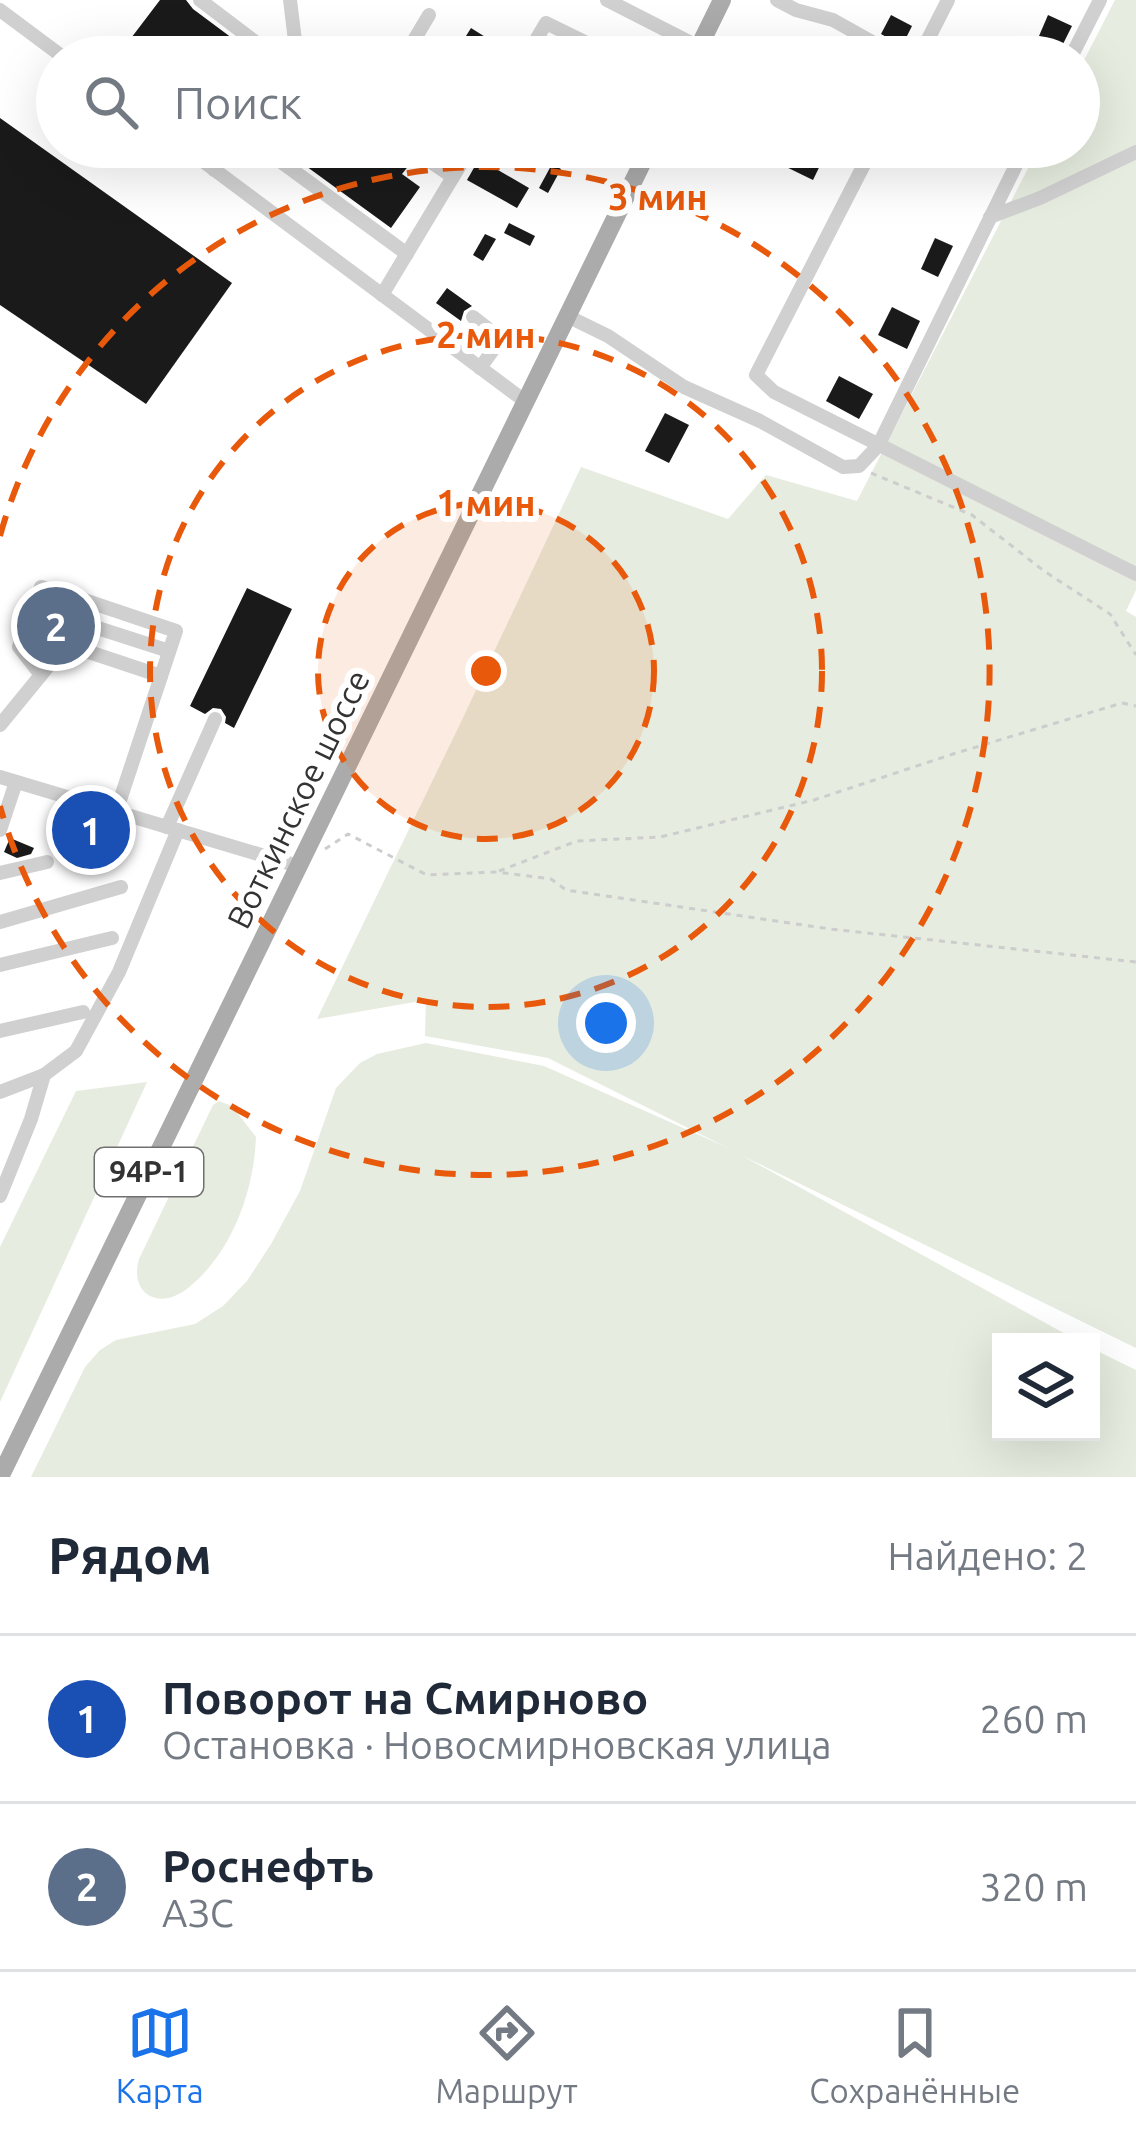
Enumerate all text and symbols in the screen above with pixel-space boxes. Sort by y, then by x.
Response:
search box [36,36,1100,168]
icon: search [78,69,144,135]
text: Поиск [174,77,302,128]
text: 3 мин [608,176,708,217]
text: 2 мин [436,314,536,355]
text: 1 мин [436,482,536,523]
pin: 2 [17,581,95,671]
centre of rings [465,650,507,692]
street label: Воткинское шоссе [219,664,376,934]
pin: 1 [52,785,130,875]
your location [576,993,636,1053]
road number: 94Р-1 [95,1148,203,1196]
map controls [992,1333,1100,1441]
button: layers [992,1333,1100,1441]
text: Рядом [48,1526,212,1584]
text: Найдено: 2 [888,1534,1088,1577]
text: Поворот на Смирново [162,1672,648,1723]
text: 1 [76,1697,98,1740]
text: 260 m [979,1697,1088,1740]
text: Остановка · Новосмирновская улица [162,1723,832,1766]
text: Роснефть [162,1840,374,1891]
text: 2 [76,1865,98,1908]
text: 320 m [979,1865,1088,1908]
text: АЗС [162,1891,234,1934]
tab: Карта [116,2000,204,2109]
tab: Маршрут [435,2000,578,2109]
tab: Сохранённые [809,2000,1020,2109]

